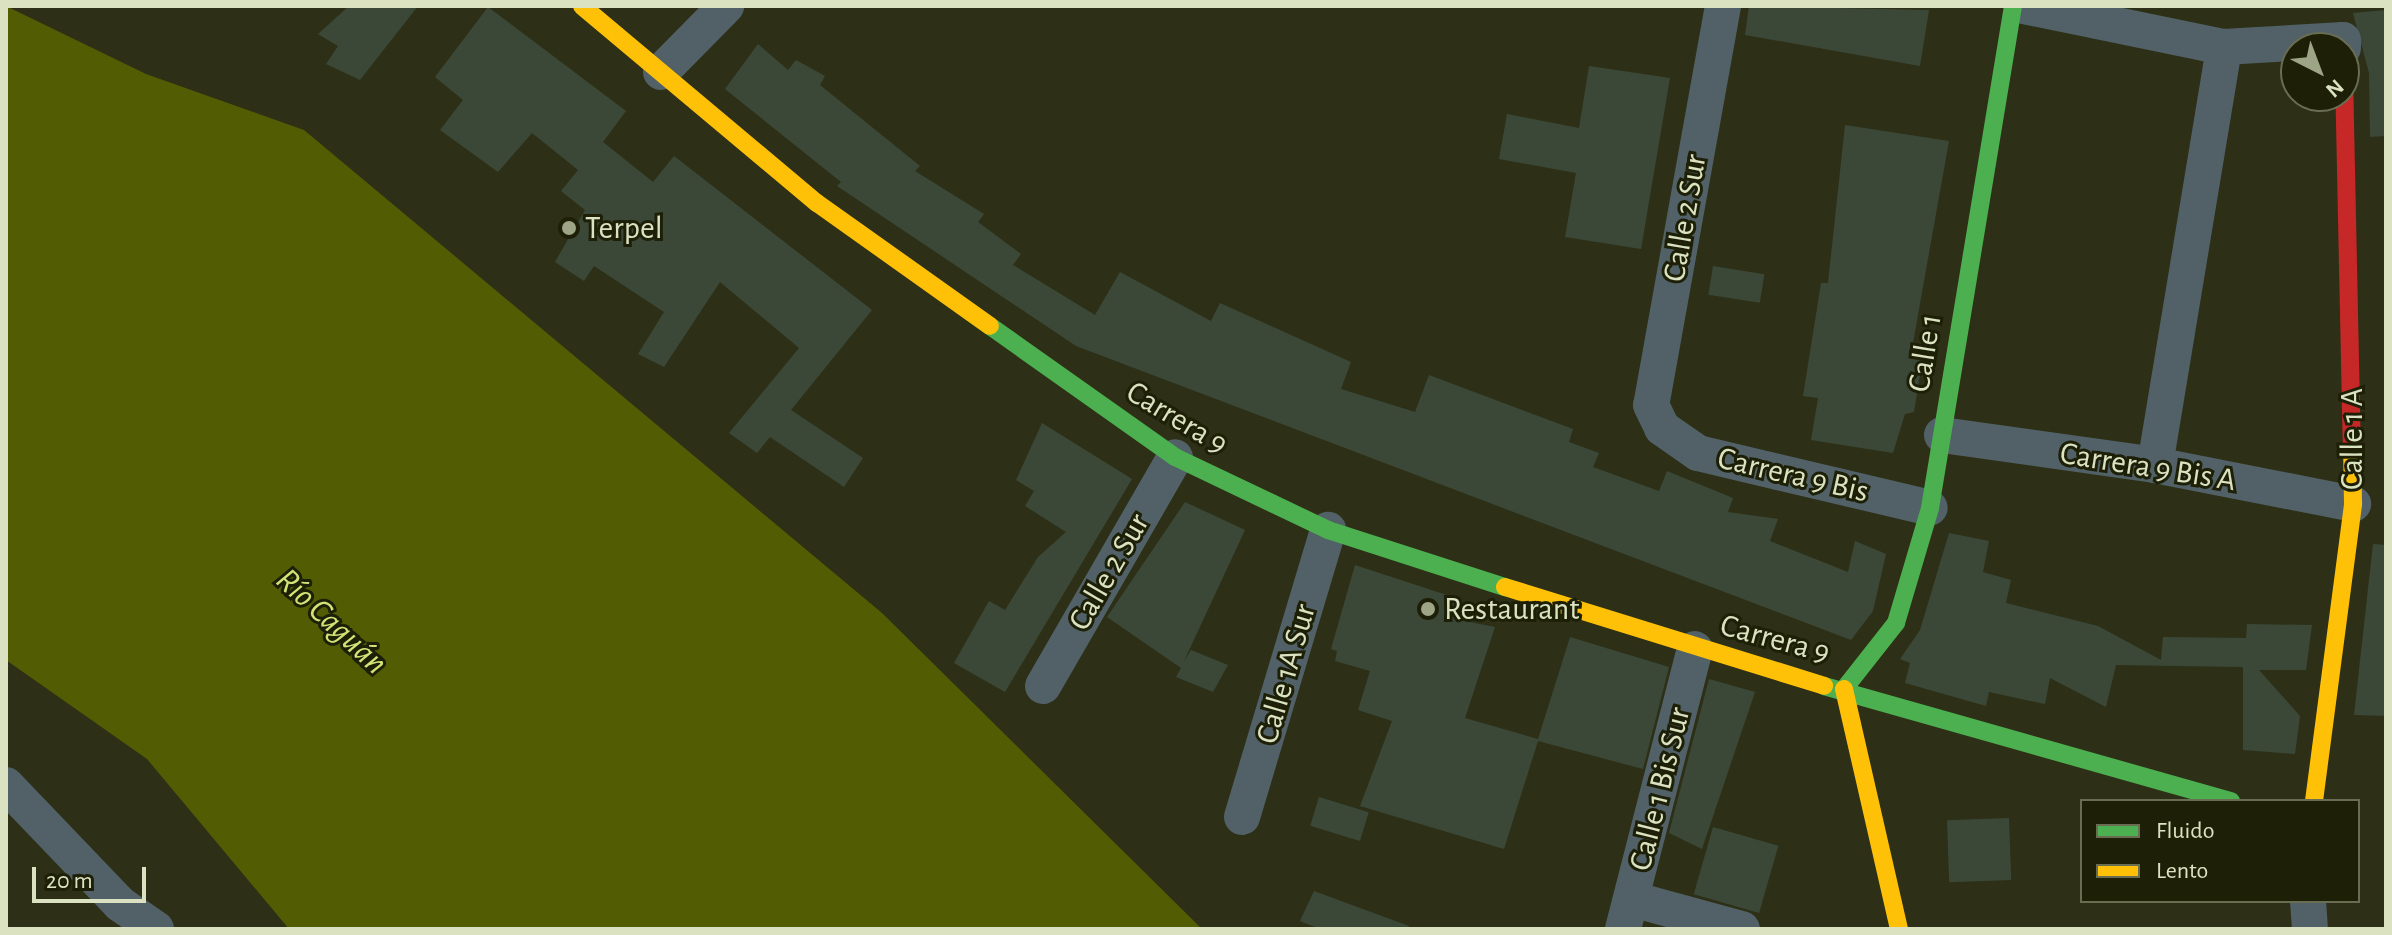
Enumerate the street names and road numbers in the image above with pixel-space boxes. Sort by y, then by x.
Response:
street label: Calle 2 Sur [1655,151,1715,285]
street label: Calle 1 [1900,311,1950,395]
street label: Carrera 9 [1119,373,1235,463]
street label: Calle 1 A [2333,388,2371,490]
street label: Carrera 9 Bis A [2057,434,2239,500]
street label: Carrera 9 Bis [1714,439,1872,511]
street label: Calle 2 Sur [1060,507,1158,637]
street label: Calle 1A Sur [1248,600,1324,748]
street label: Carrera 9 [1716,606,1834,672]
street label: Calle 1 Bis Sur [1621,703,1699,875]

